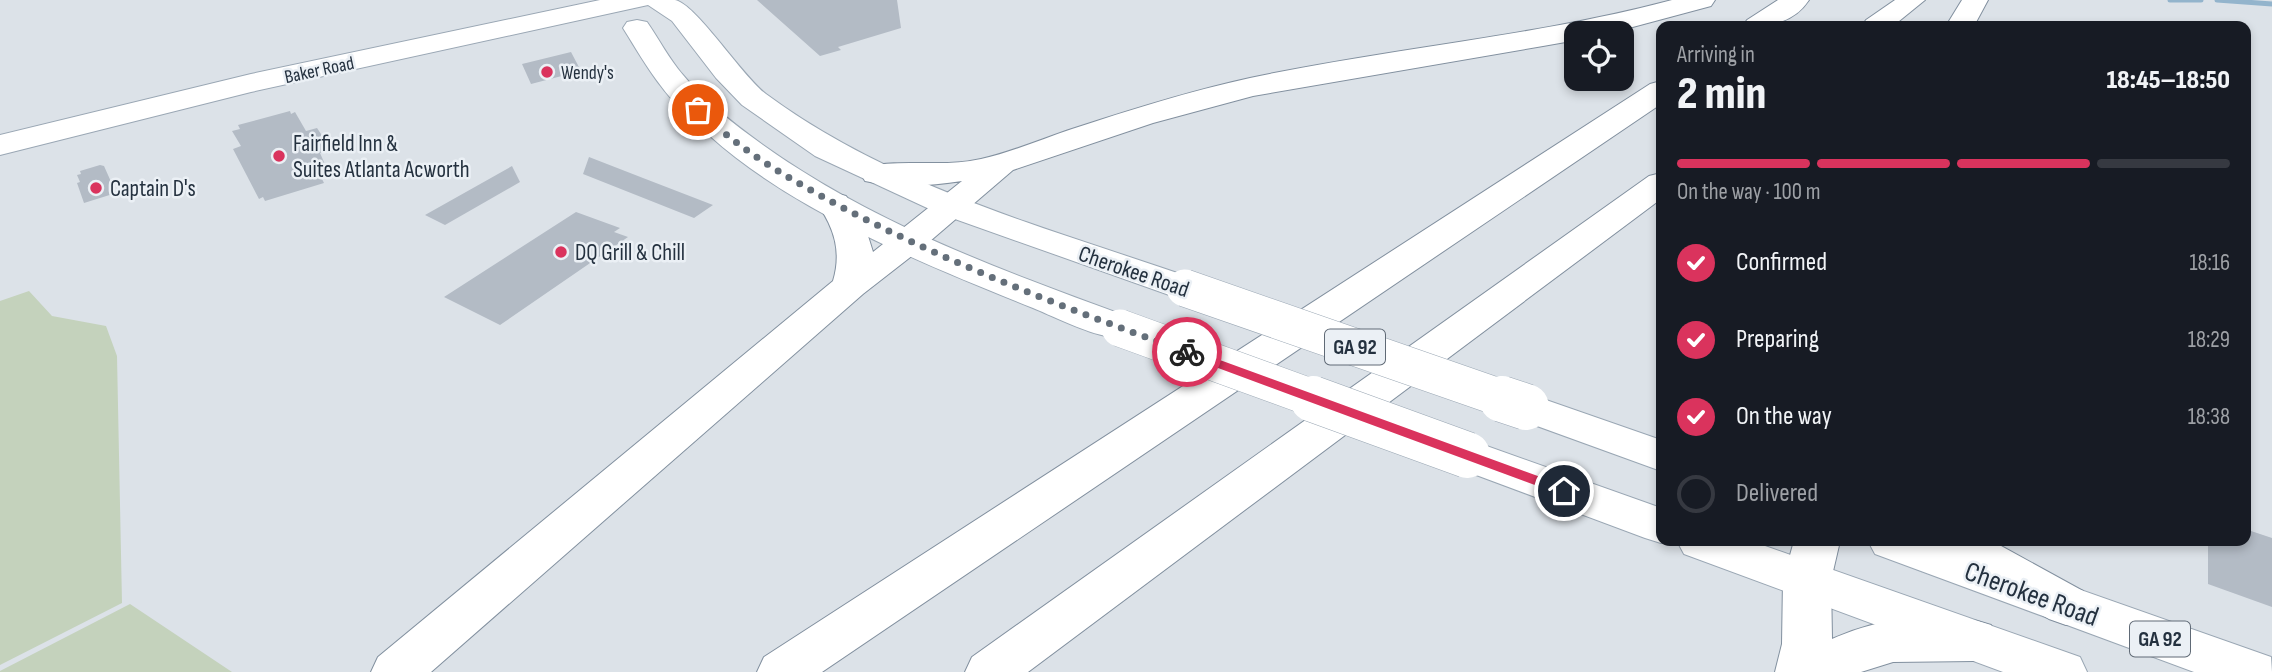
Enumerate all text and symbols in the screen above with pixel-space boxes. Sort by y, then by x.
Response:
map controls [1564,21,1634,91]
button: locate [1564,21,1634,91]
text: Arriving in [1677,41,1755,69]
street label: Baker Road [282,52,356,89]
place label: Wendy's [561,62,614,85]
marker: Wendy's [539,64,555,80]
text: 18:45–18:50 [2106,65,2230,96]
text: 2 min [1677,67,1766,122]
pin [668,80,728,140]
icon: bag [679,91,717,129]
place label: Fairfield Inn & Suites Atlanta Acworth [293,130,470,184]
marker: Fairfield Inn & Suites Atlanta Acworth [271,148,287,164]
place label: Captain D's [110,175,196,203]
text: On the way · 100 m [1677,178,1821,206]
marker: Captain D's [88,180,104,196]
place label: DQ Grill & Chill [575,239,685,267]
street label: Cherokee Road [1075,240,1193,304]
marker: DQ Grill & Chill [553,244,569,260]
icon: check [1677,244,1715,282]
text: Confirmed [1736,247,1827,278]
text: 18:16 [2189,249,2230,277]
courier [1152,317,1222,387]
icon: check [1677,321,1715,359]
text: Preparing [1736,324,1819,355]
text: 18:29 [2188,326,2230,354]
road number: GA 92 [1325,330,1385,364]
icon: bike [1168,333,1206,371]
icon: check [1677,398,1715,436]
text: On the way [1736,401,1832,432]
text: 18:38 [2188,403,2230,431]
pin [1534,461,1594,521]
icon: home [1545,472,1583,510]
text: Delivered [1736,478,1818,509]
street label: Cherokee Road [1960,555,2103,634]
road number: GA 92 [2130,622,2190,656]

